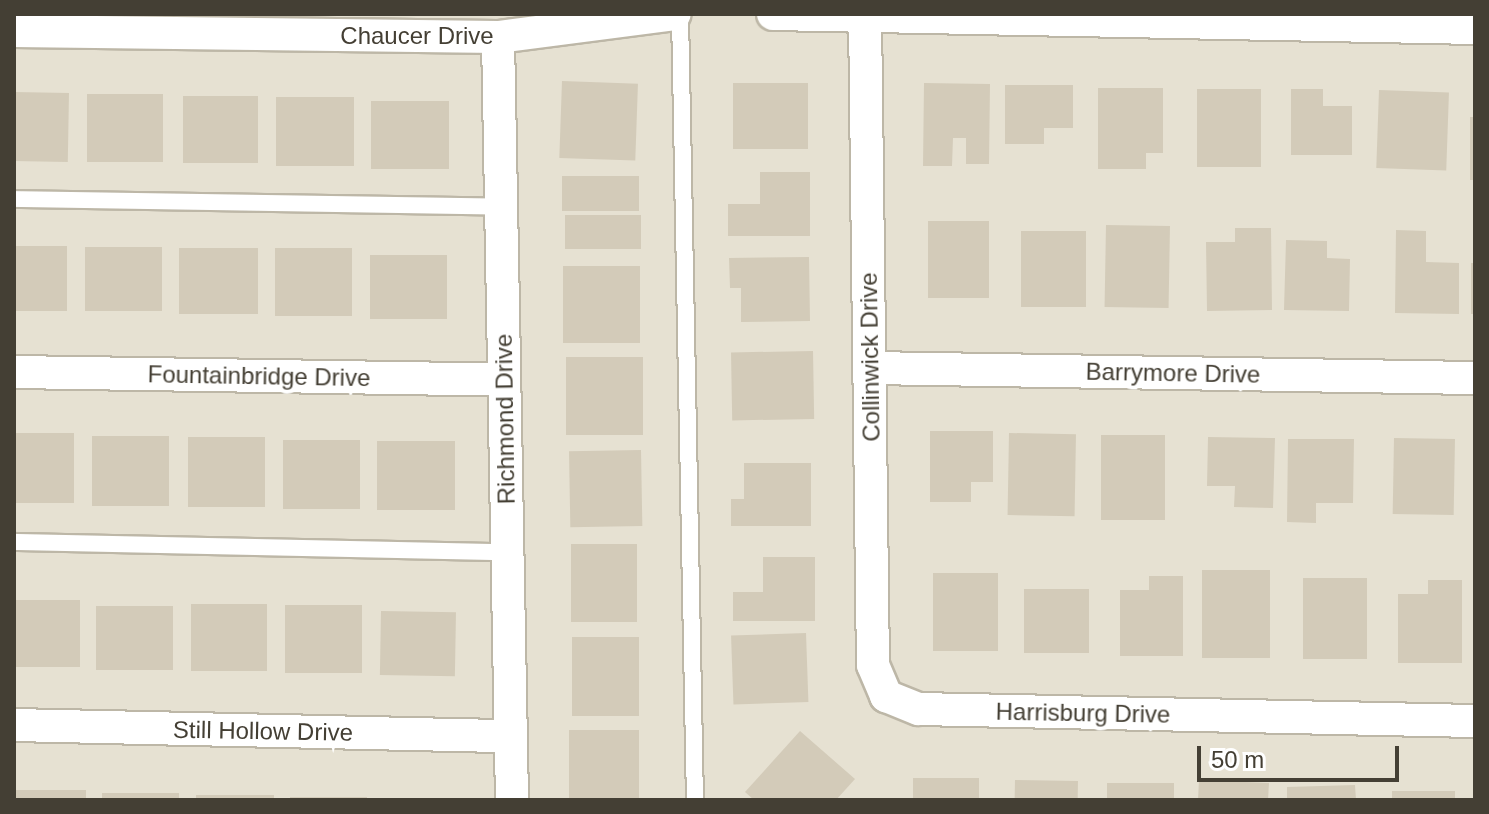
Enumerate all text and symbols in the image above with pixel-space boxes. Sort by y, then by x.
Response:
street label: Chaucer Drive [340,22,494,50]
street label: Collinwick Drive [854,272,886,442]
street label: Richmond Drive [489,333,521,505]
street label: Barrymore Drive [1085,357,1261,389]
street label: Fountainbridge Drive [147,360,371,392]
street label: Harrisburg Drive [995,697,1171,729]
street label: Still Hollow Drive [173,715,353,747]
scale bar [1201,730,1403,780]
text: 50 m [1211,746,1264,773]

